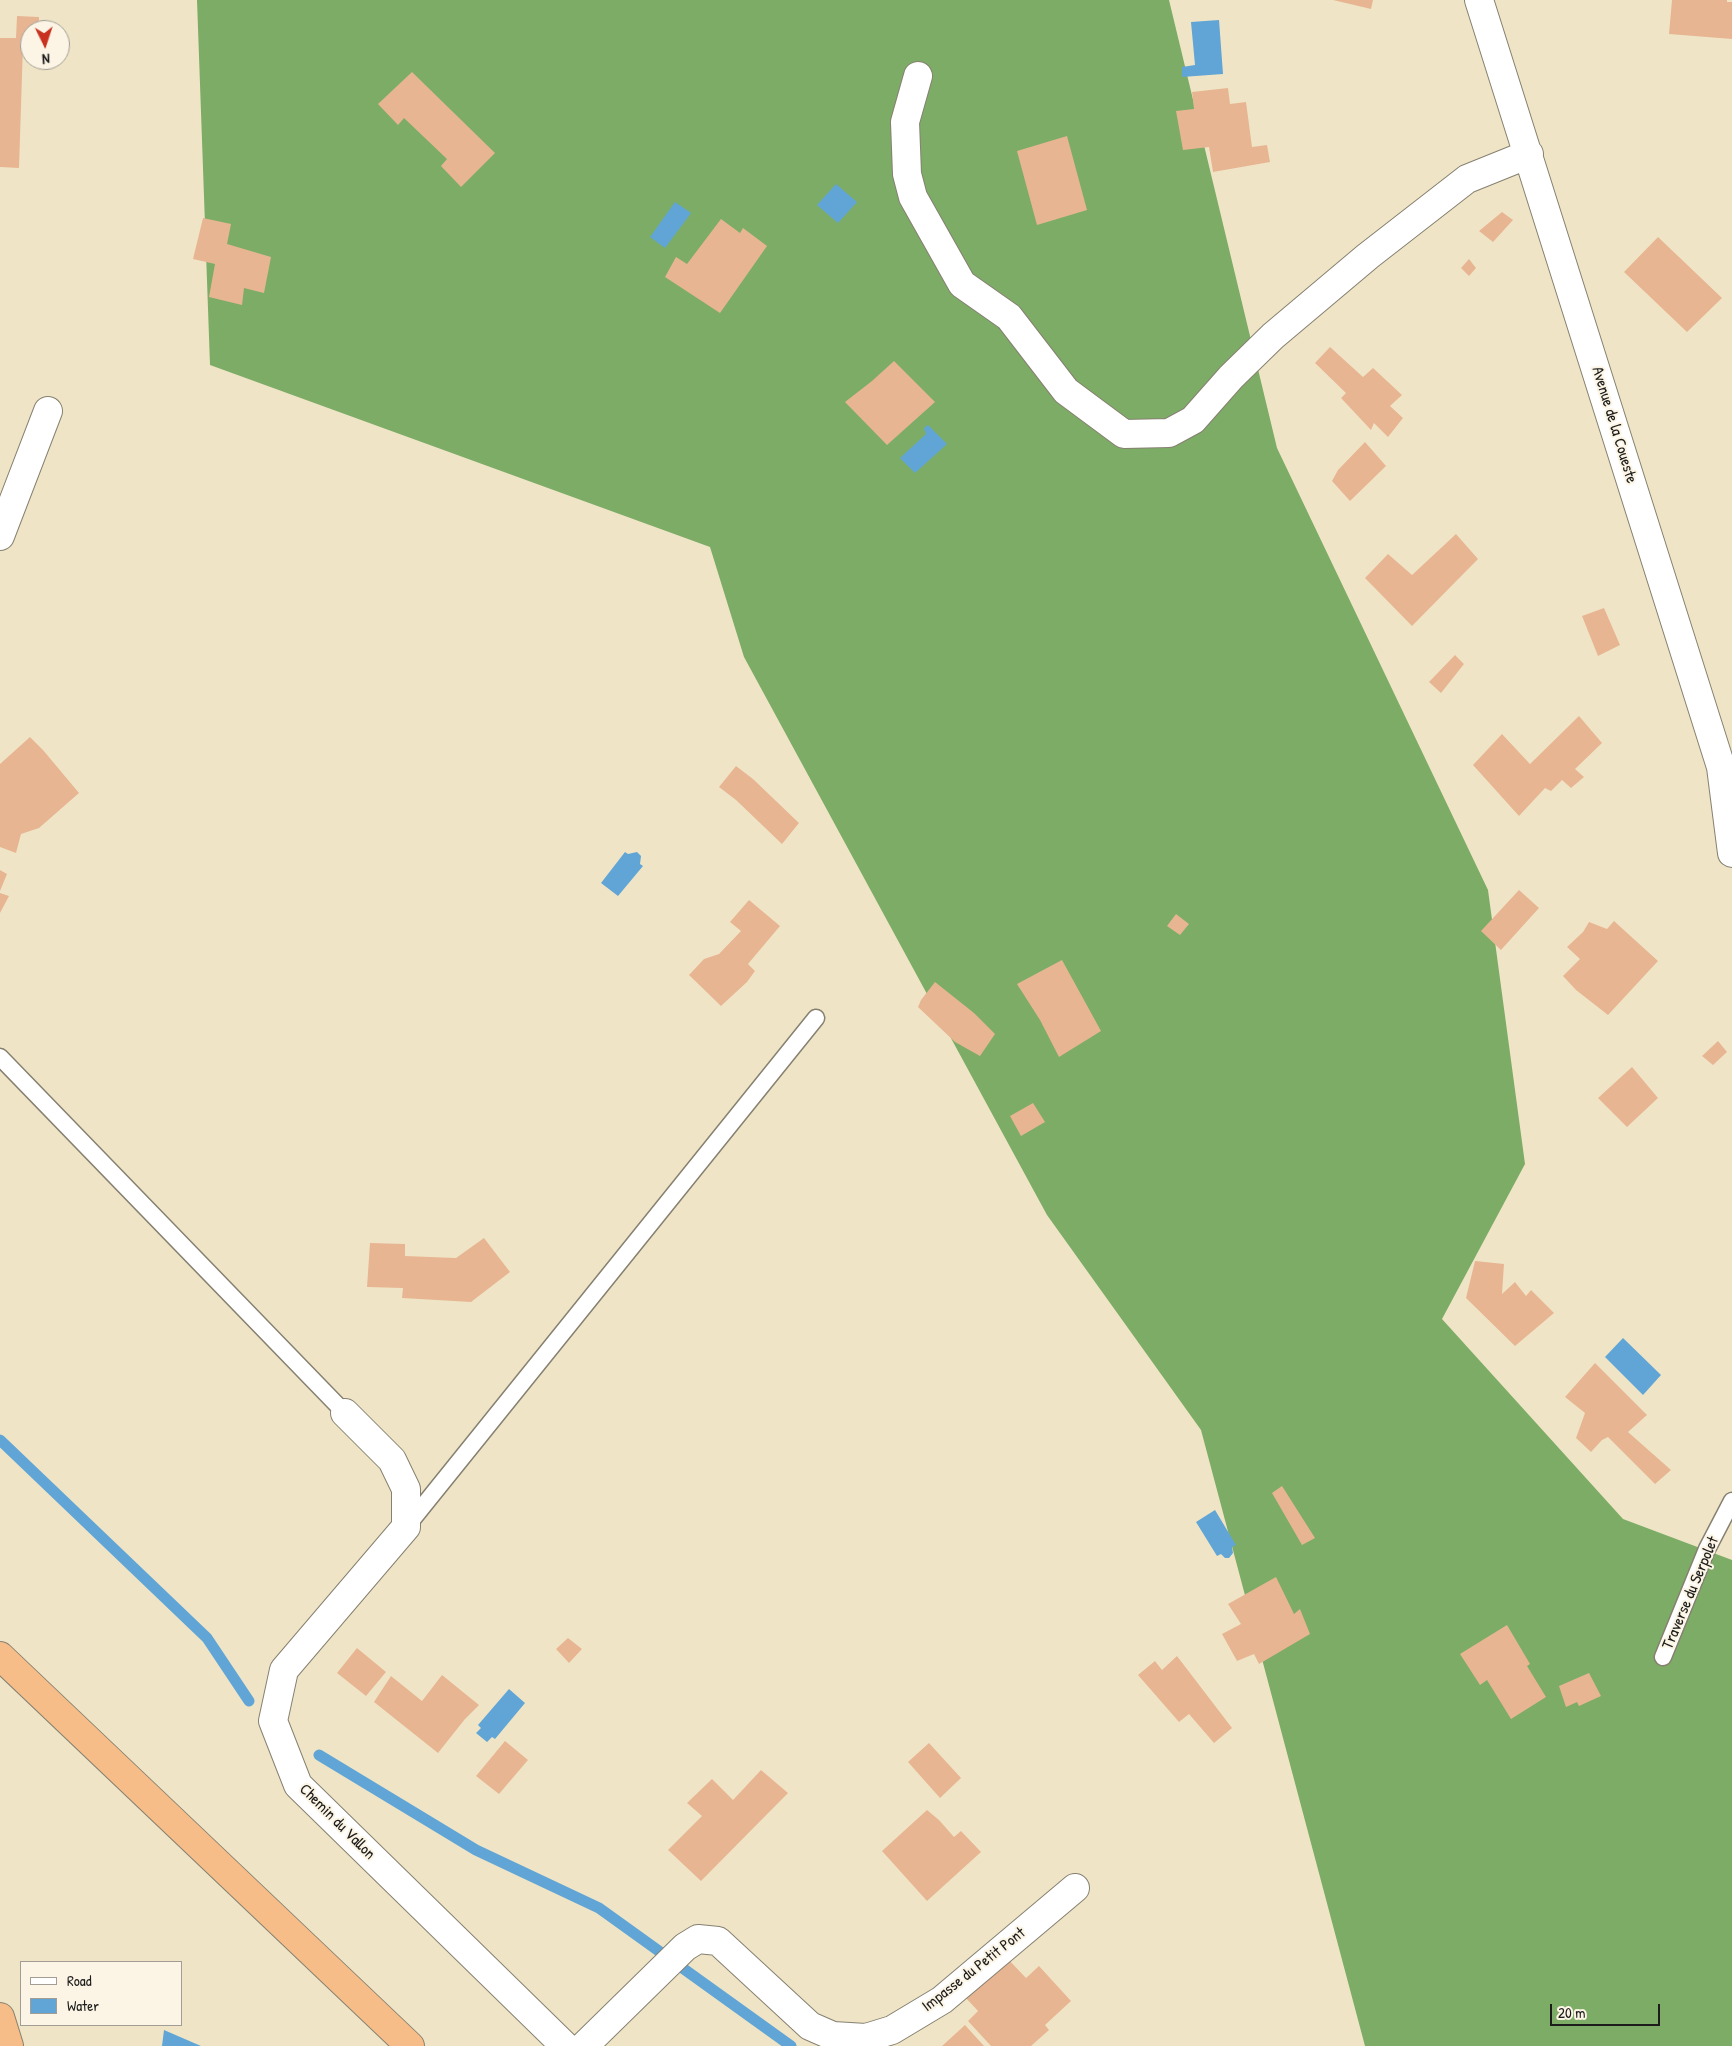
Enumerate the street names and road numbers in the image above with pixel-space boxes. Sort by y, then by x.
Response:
street label: Avenue de la Coueste [1587,364,1641,486]
street label: Traverse du Serpolet [1659,1534,1723,1652]
street label: Chemin du Vallon [295,1780,379,1864]
street label: Impasse du Petit Pont [919,1924,1029,2016]

